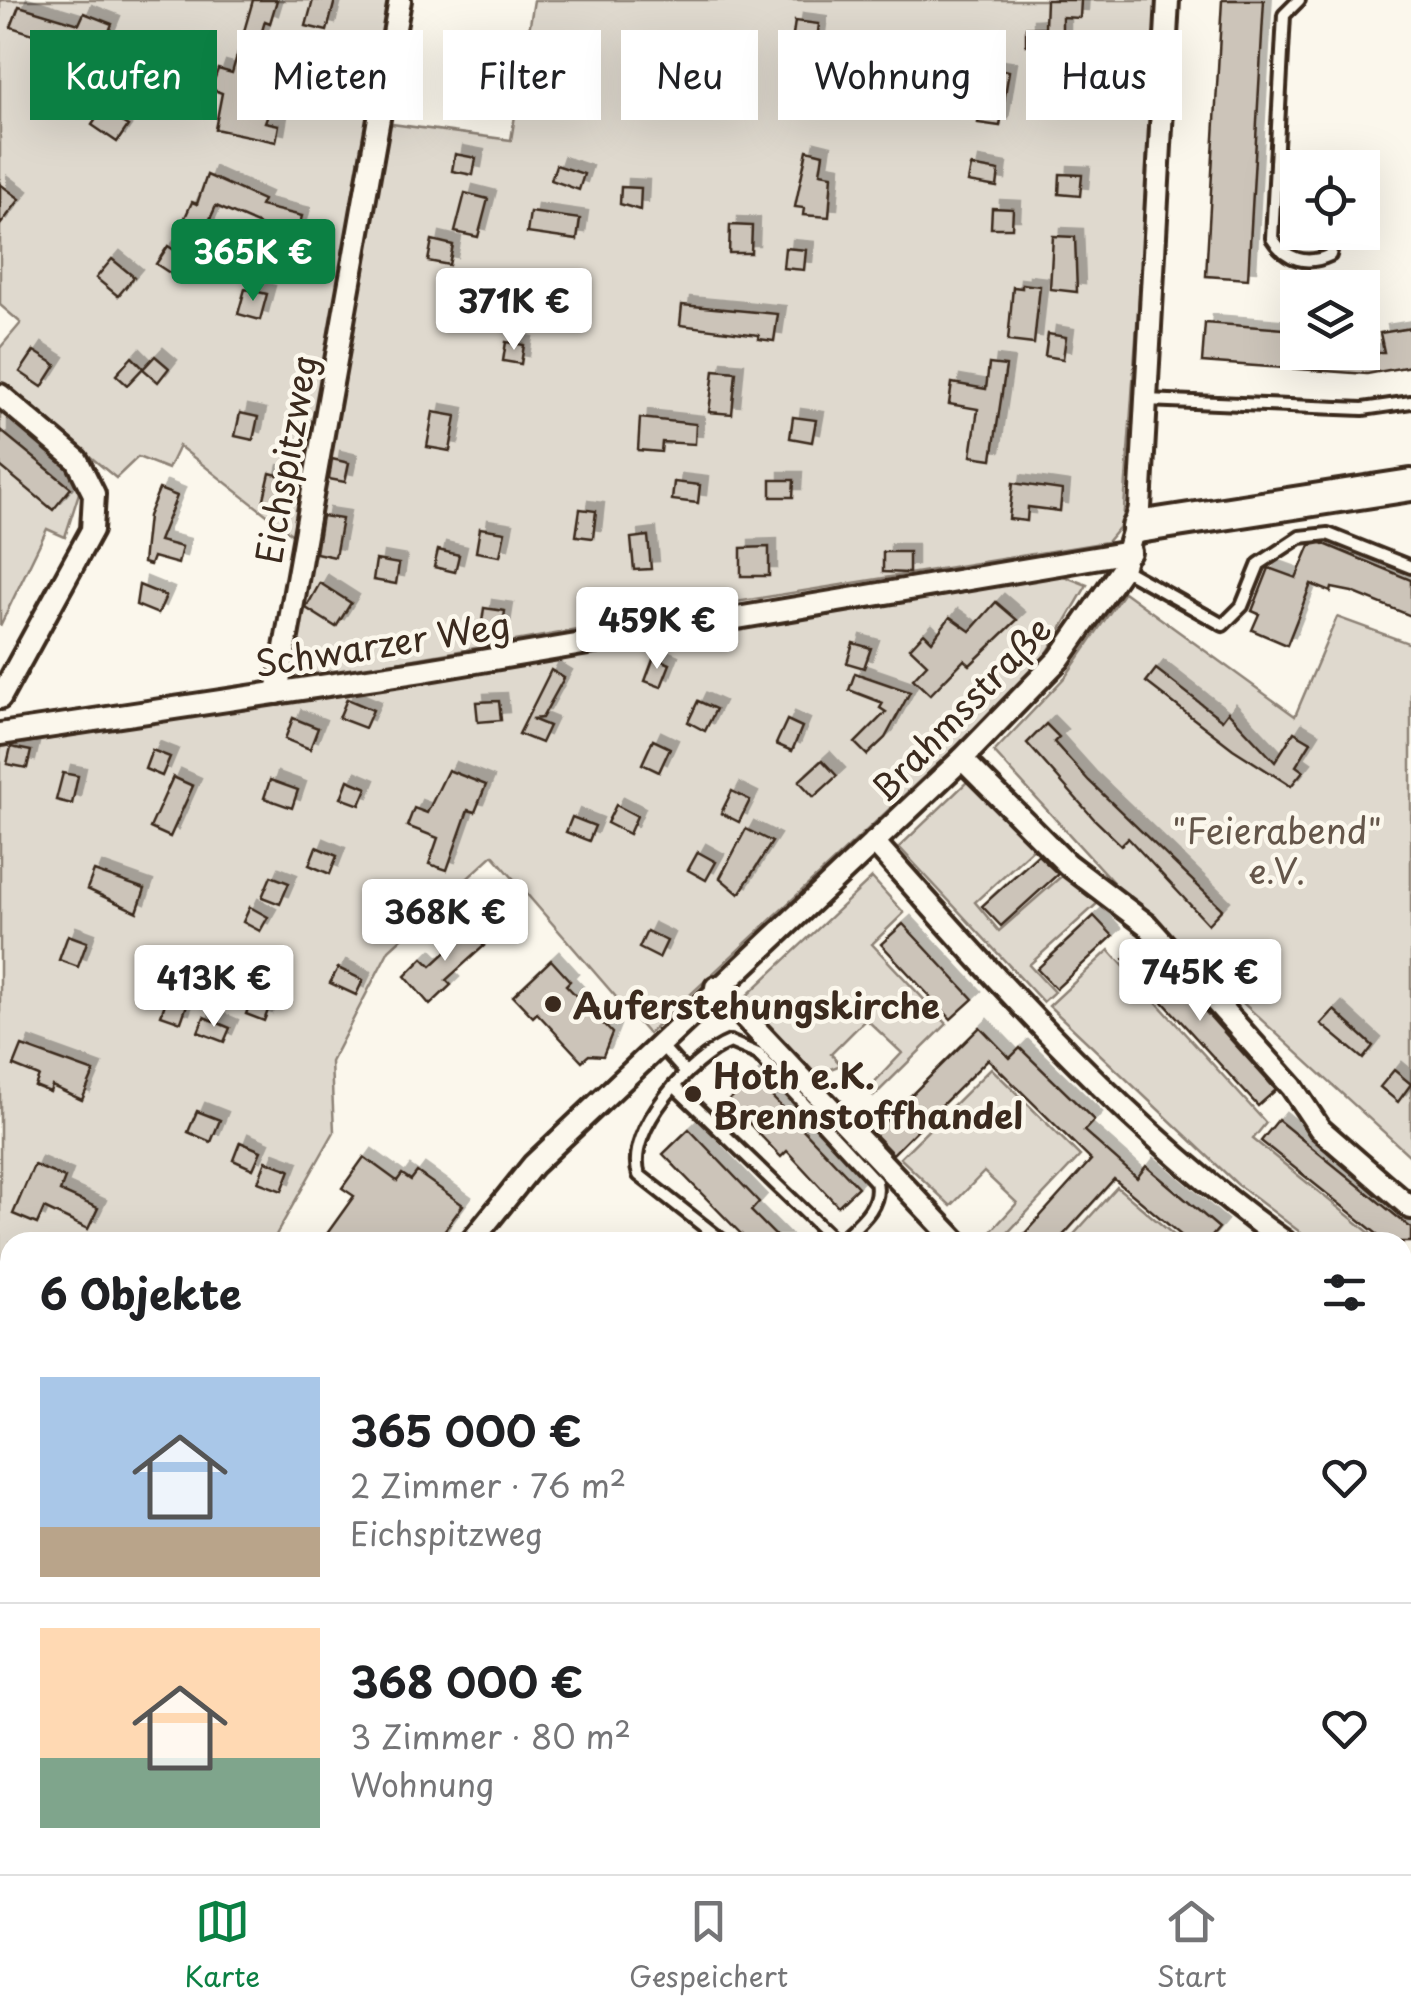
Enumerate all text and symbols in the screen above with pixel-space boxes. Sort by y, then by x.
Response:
chip: Kaufen [30,30,217,120]
chip: Mieten [237,30,423,120]
chip: Filter [443,30,601,120]
chip: Neu [621,30,758,120]
chip: Wohnung [778,30,1006,120]
chip: Haus [1026,30,1182,120]
map controls [1280,150,1380,370]
button: locate [1280,150,1380,250]
pin: 365K € [172,219,334,304]
text: 365K € [193,227,313,275]
pin: 371K € [433,268,595,353]
button: layers [1280,270,1380,370]
text: 371K € [458,276,570,324]
street label: Eichspitzweg [241,350,329,568]
pin: 459K € [576,587,738,672]
text: 459K € [598,595,716,643]
street label: Schwarzer Weg [250,597,514,689]
street label: Brahmsstraße [858,603,1062,813]
park label: "Feierabend" e.V. [1172,803,1382,896]
pin: 368K € [364,879,526,964]
text: 368K € [384,887,506,935]
pin: 745K € [1119,939,1281,1024]
pin: 413K € [133,945,295,1030]
text: 745K € [1141,947,1259,995]
text: 413K € [156,953,272,1001]
place label: Auferstehungskirche [573,978,940,1031]
marker: Auferstehungskirche [542,993,564,1015]
place label: Hoth e.K. Brennstoffhandel [713,1048,1023,1141]
marker: Hoth e.K. Brennstoffhandel [682,1083,704,1105]
text: 6 Objekte [40,1261,242,1324]
icon: filters [1317,1265,1372,1320]
text: 365 000 € [350,1398,582,1461]
icon: home [120,1417,240,1537]
icon: heart [1317,1450,1372,1505]
text: 2 Zimmer · 76 m² [350,1461,626,1509]
text: Eichspitzweg [350,1509,543,1557]
text: 368 000 € [350,1649,583,1712]
icon: home [120,1668,240,1788]
icon: heart [1317,1701,1372,1756]
text: 3 Zimmer · 80 m² [350,1712,631,1760]
text: Wohnung [350,1760,494,1808]
tab: Karte [184,1894,260,1997]
tab: Gespeichert [629,1894,788,1997]
tab: Start [1157,1894,1227,1997]

